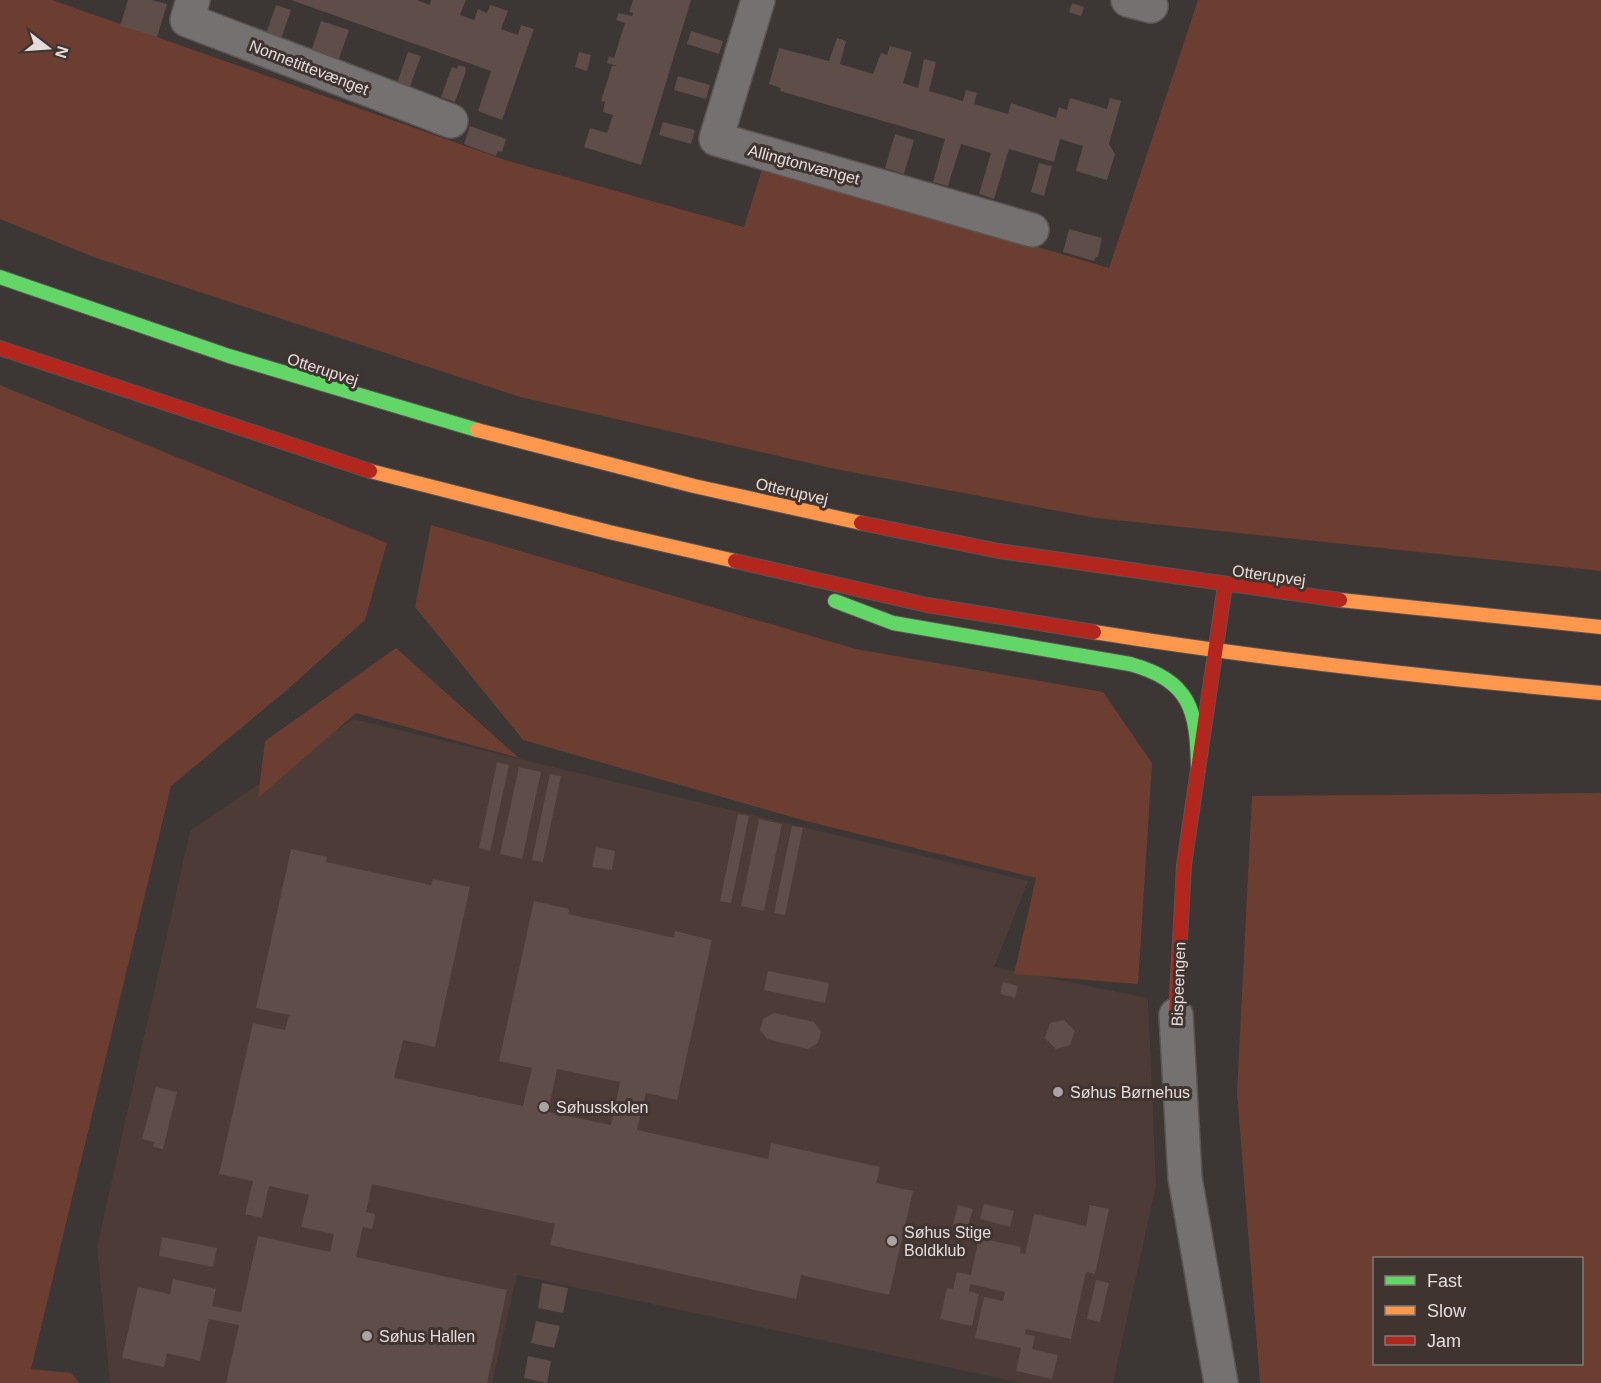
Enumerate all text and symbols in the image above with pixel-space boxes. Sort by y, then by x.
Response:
north arrow [18,18,78,78]
street label: Nonnetittevænget [247,37,371,98]
text: N [52,44,72,60]
street label: Allingtonvænget [746,141,862,188]
street label: Otterupvej [285,350,361,389]
street label: Otterupvej [754,475,830,508]
street label: Otterupvej [1231,562,1307,589]
street label: Bispeengen [1169,941,1188,1027]
place label: Søhus Børnehus [1070,1084,1190,1101]
marker: Søhus Børnehus [1051,1085,1065,1099]
place label: Søhusskolen [556,1099,649,1116]
marker: Søhusskolen [537,1100,551,1114]
place label: Søhus Stige Boldklub [904,1224,991,1259]
marker: Søhus Stige Boldklub [885,1234,899,1248]
legend [1373,1257,1583,1365]
text: Fast [1427,1271,1462,1291]
text: Slow [1427,1301,1467,1321]
place label: Søhus Hallen [379,1328,475,1345]
marker: Søhus Hallen [360,1329,374,1343]
text: Jam [1427,1331,1461,1351]

